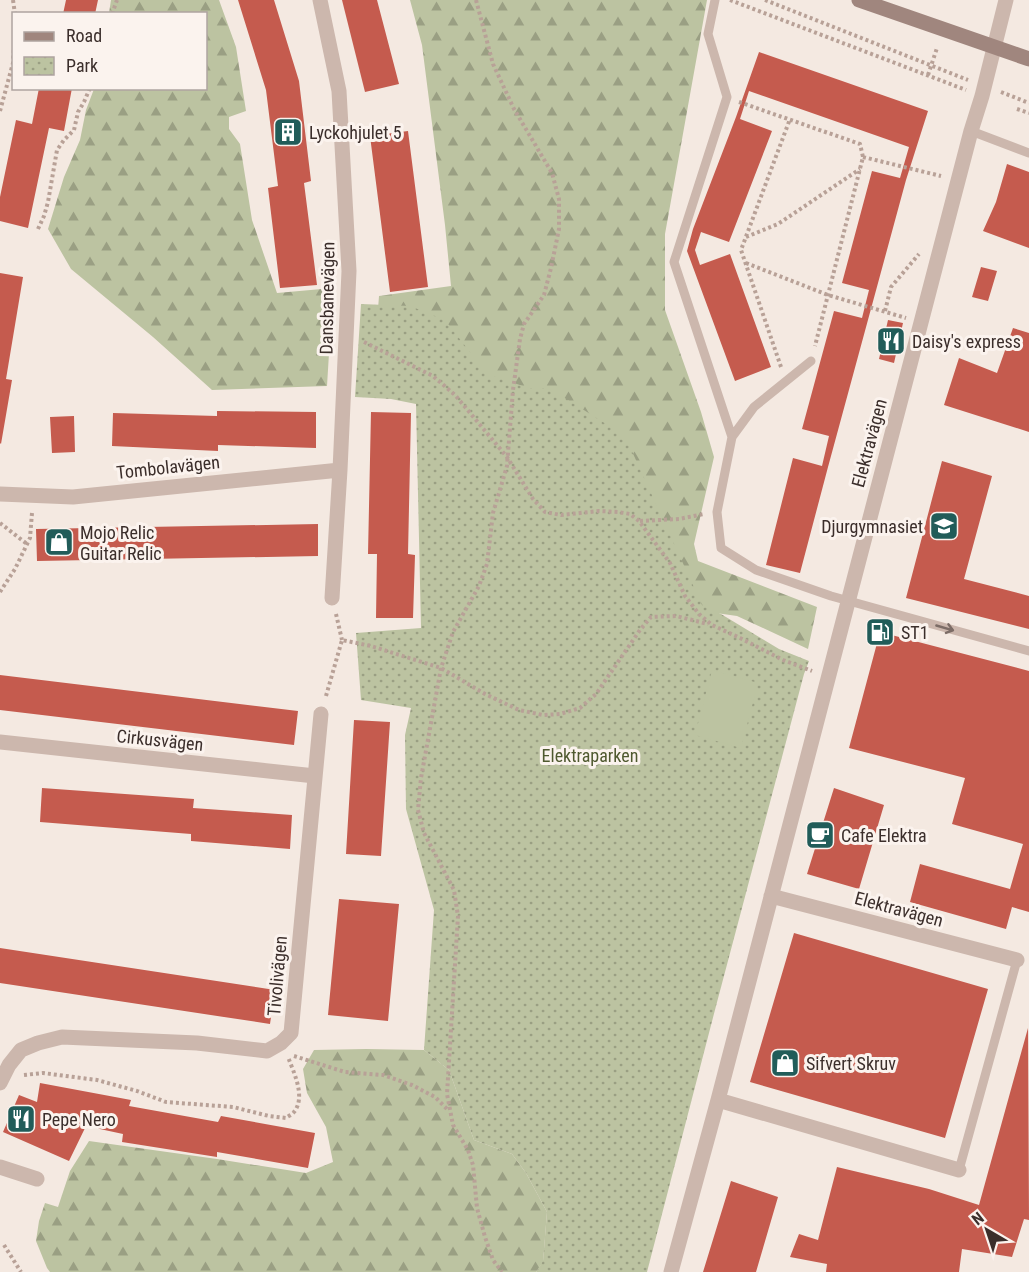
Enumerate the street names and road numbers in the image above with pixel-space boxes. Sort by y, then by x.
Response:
street label: Dansbanevägen [316,242,338,354]
street label: Elektravägen [847,396,891,490]
street label: Tombolavägen [115,451,221,483]
street label: Cirkusvägen [116,725,204,755]
street label: Elektravägen [852,887,946,931]
street label: Tivolivägen [263,935,291,1017]

